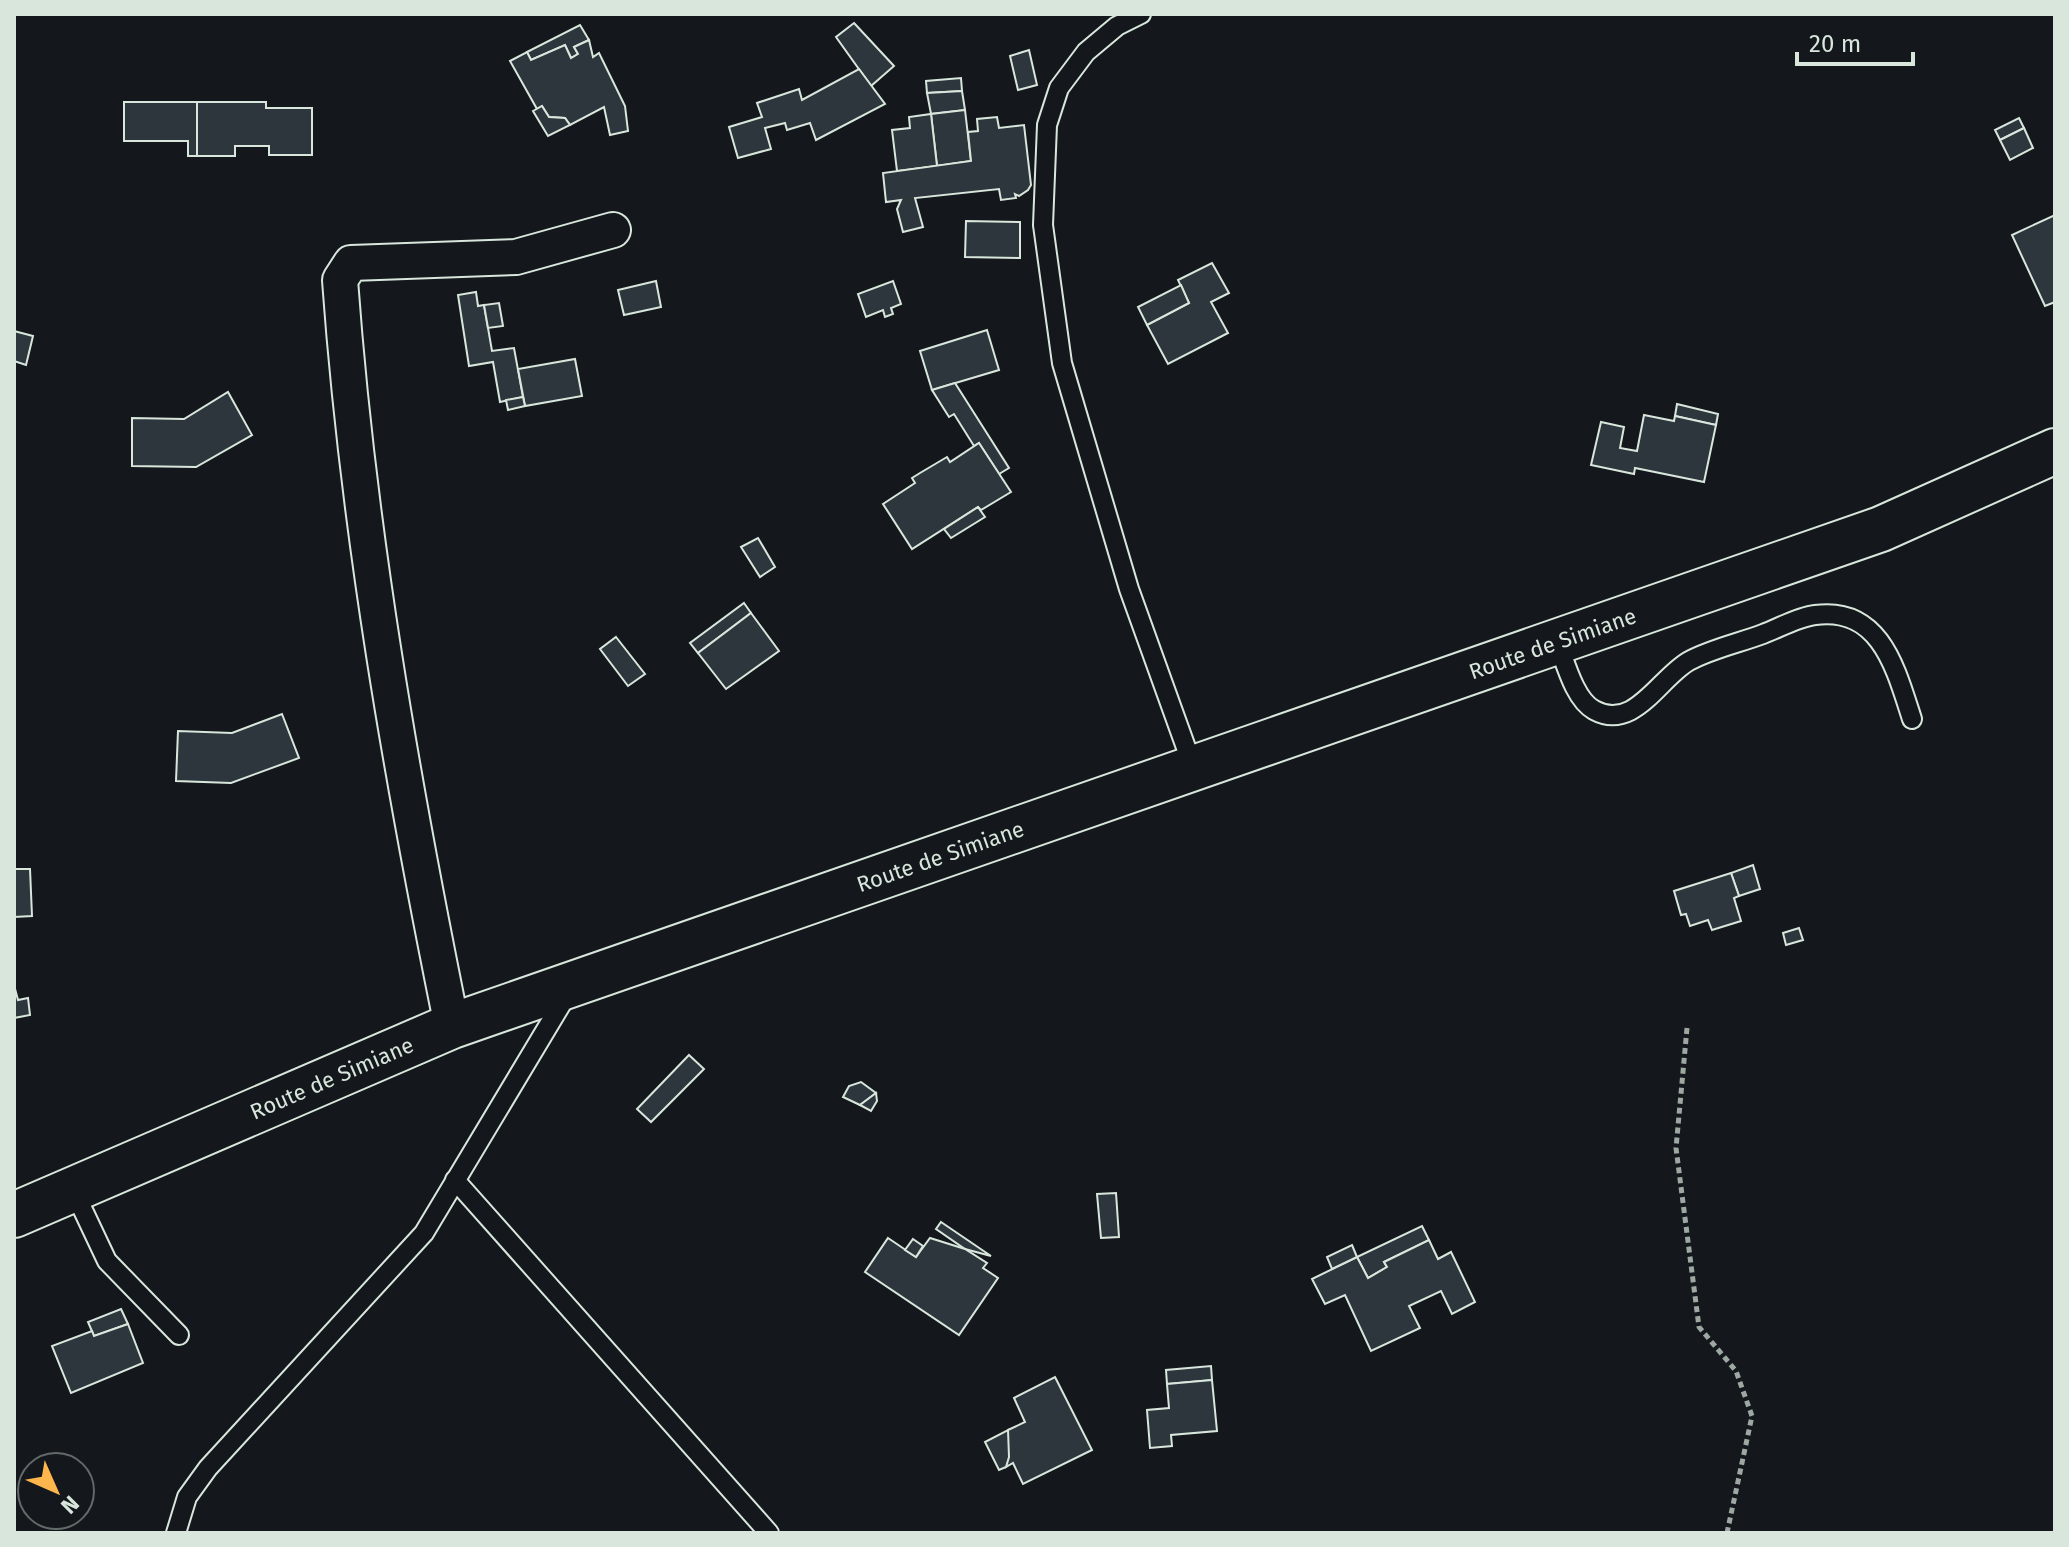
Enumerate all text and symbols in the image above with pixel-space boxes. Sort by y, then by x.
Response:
scale bar [1797,16,1913,66]
text: 20 m [1809,30,1861,58]
street label: Route de Simiane [1465,602,1640,685]
street label: Route de Simiane [853,815,1027,898]
street label: Route de Simiane [246,1031,418,1125]
north arrow [16,1451,96,1531]
text: N [55,1490,84,1519]

